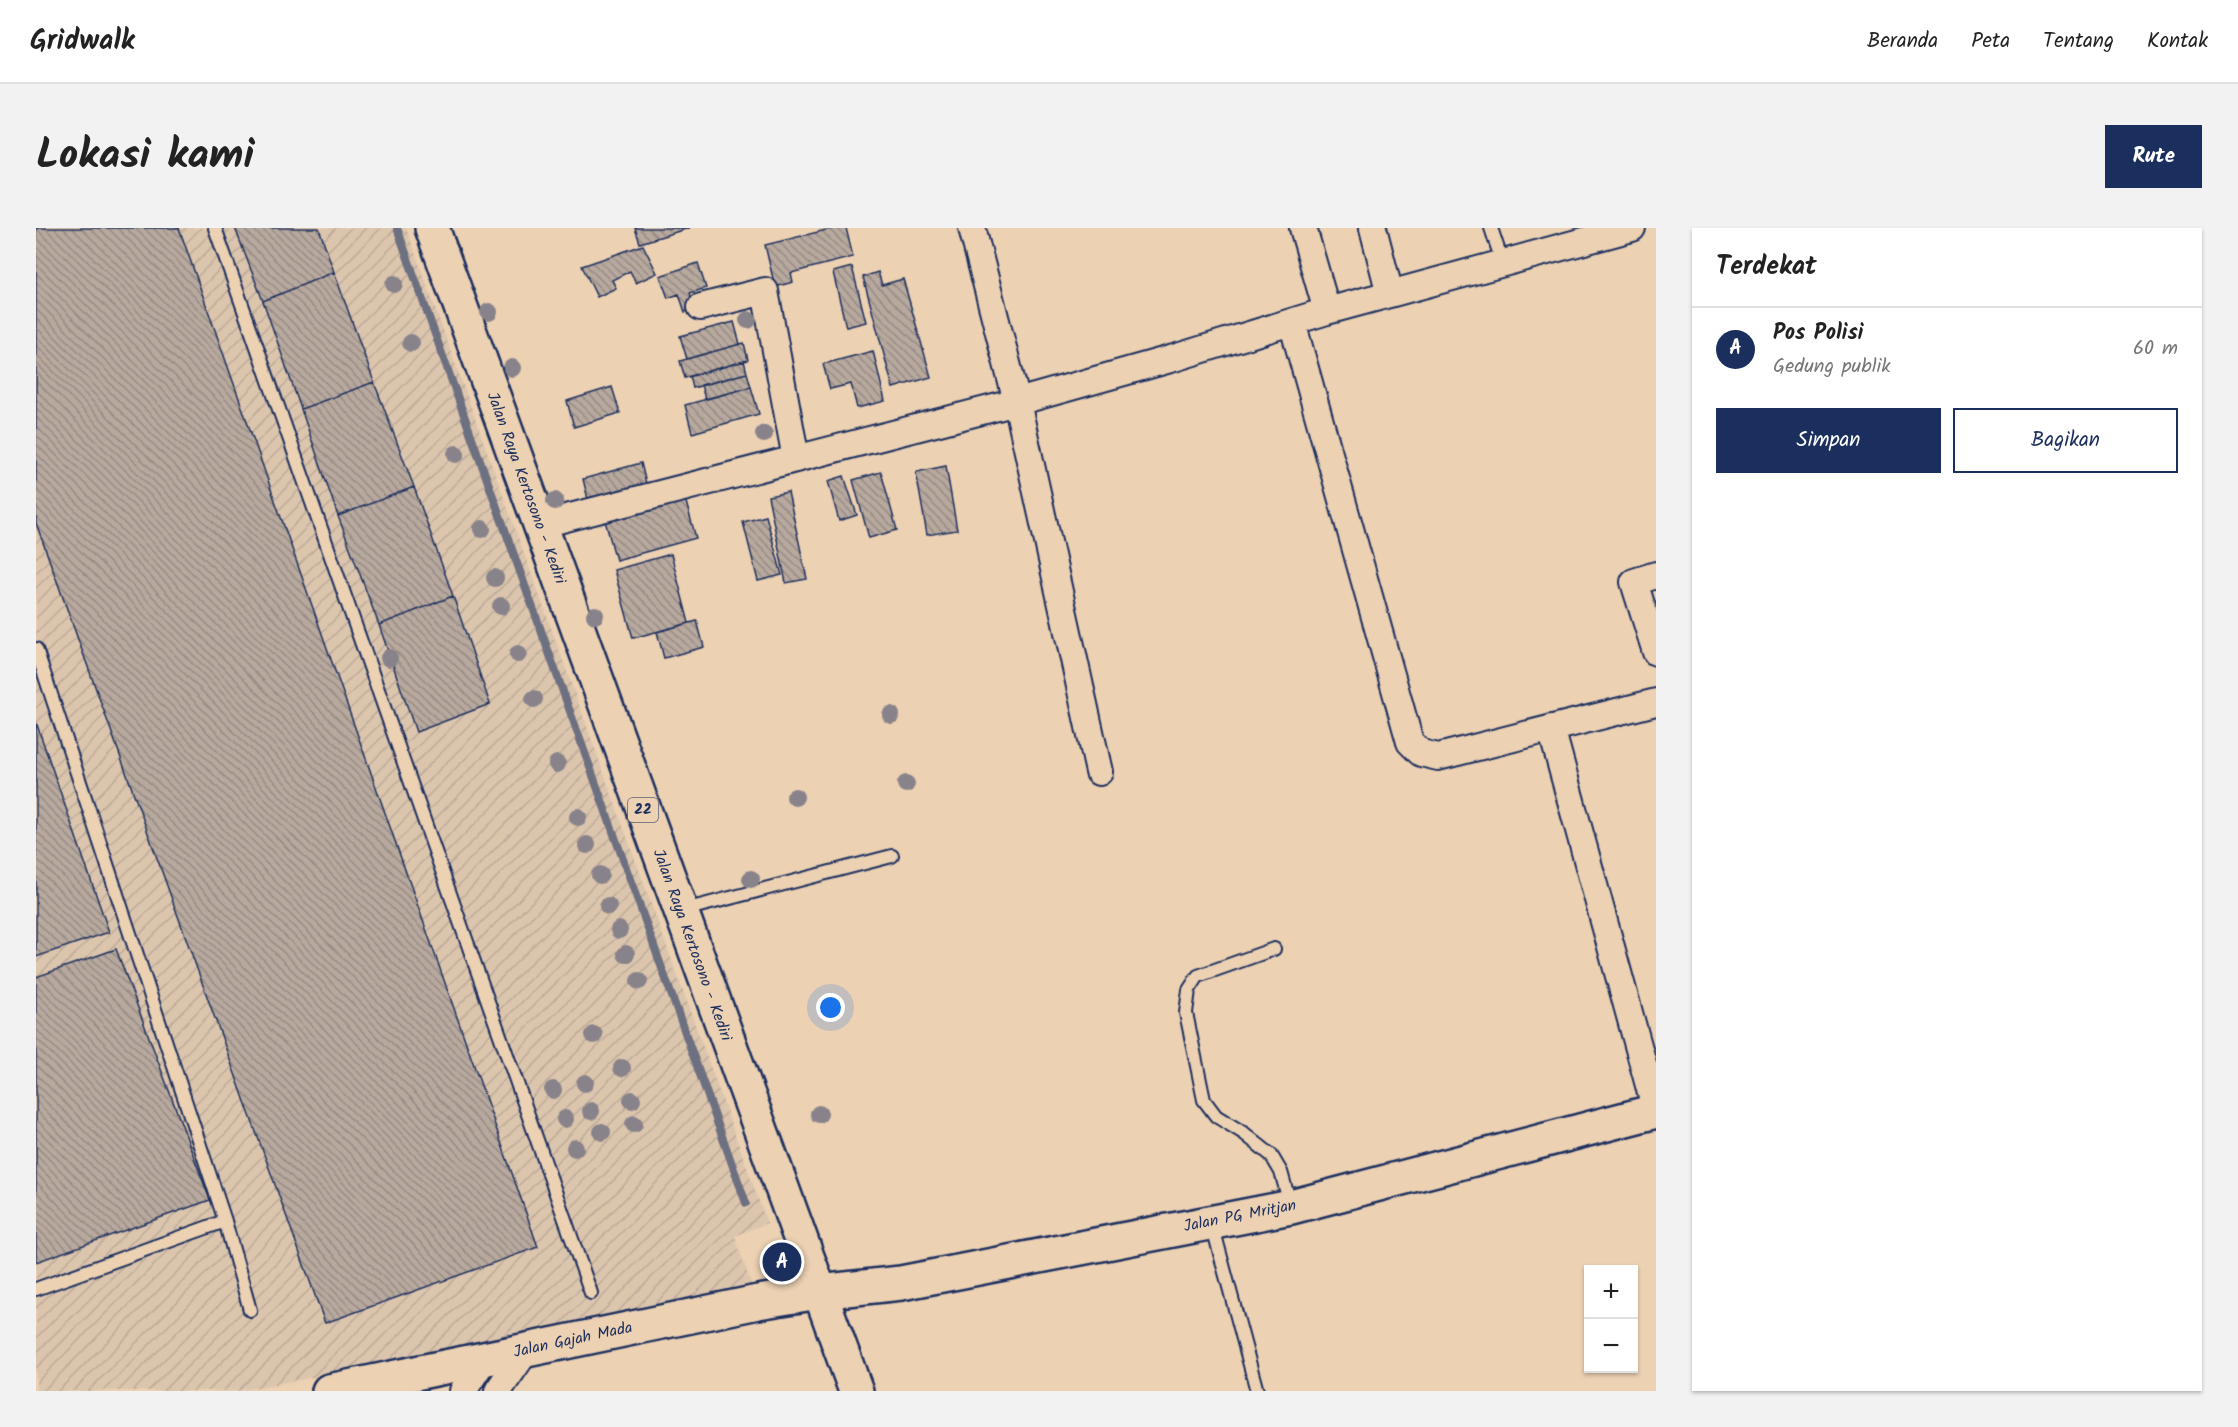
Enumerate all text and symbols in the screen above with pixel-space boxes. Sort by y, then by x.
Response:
text: Gridwalk [30,19,135,64]
text: Beranda [1867,25,1938,58]
text: Peta [1971,25,2010,58]
text: Tentang [2043,25,2114,58]
text: Kontak [2147,25,2208,58]
text: Lokasi kami [36,123,254,190]
button: Rute [2105,125,2202,188]
text: Terdekat [1716,246,1817,288]
text: Pos Polisi [1773,316,1864,351]
text: A [1729,333,1742,365]
text: 60 m [2133,333,2178,365]
text: Gedung publik [1773,351,1891,383]
street label: Jalan Raya Kertosono - Kediri [480,389,573,589]
button: Simpan [1716,408,1941,473]
button: Bagikan [1953,408,2178,473]
road number: 22 [628,798,658,822]
street label: Jalan Raya Kertosono - Kediri [646,846,739,1046]
your location [816,993,845,1022]
street label: Jalan PG Mritjan [1182,1193,1298,1239]
pin: A [762,1240,802,1284]
map controls [1584,1265,1638,1373]
button: + [1584,1265,1638,1319]
street label: Jalan Gajah Mada [511,1315,635,1365]
button: − [1584,1319,1638,1373]

